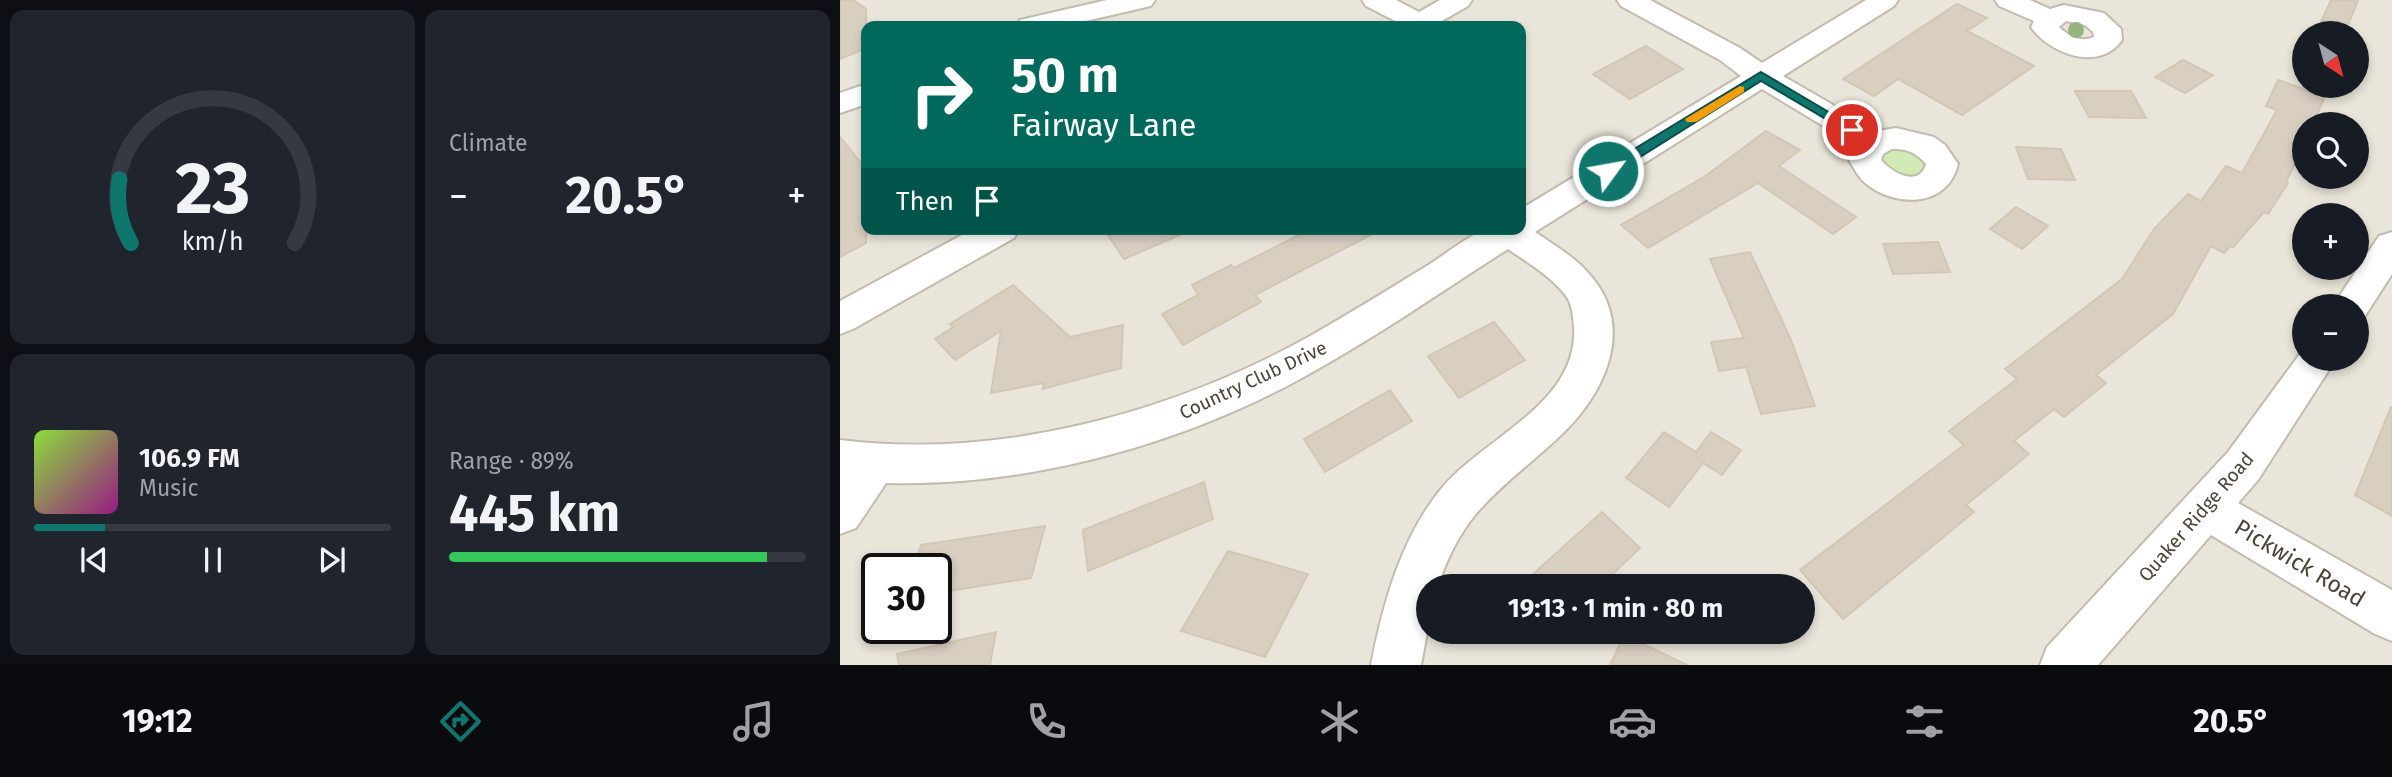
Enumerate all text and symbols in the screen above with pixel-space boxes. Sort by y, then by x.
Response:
north arrow [2292,21,2370,98]
map controls [2292,21,2369,371]
text: 50 m [1011,46,1119,105]
icon: right [896,49,987,140]
pin [1822,100,1882,160]
text: Fairway Lane [1011,106,1197,144]
icon: arrive [1833,111,1871,149]
button: search [2292,112,2369,189]
text: Climate [449,129,528,157]
position arrow [1571,134,1645,208]
text: 23 [175,145,250,232]
text: 20.5° [565,164,690,227]
text: − [449,173,468,219]
text: + [787,173,806,219]
icon: arrive [968,182,1006,220]
text: Then [896,186,954,217]
button: + [2292,203,2369,280]
text: km/h [182,227,243,257]
button: − [2292,294,2369,371]
street label: Country Club Drive [1176,336,1330,424]
text: 106.9 FM [139,443,240,474]
text: Range · 89% [449,447,574,475]
street label: Quaker Ridge Road [2134,448,2258,586]
text: Music [139,474,199,502]
text: 445 km [449,482,620,545]
street label: Pickwick Road [2230,513,2370,613]
icon: previous [75,541,113,579]
icon: pause [194,541,232,579]
icon: next [313,541,351,579]
speed limit sign: 30 [861,553,952,644]
text: 19:13 · 1 min · 80 m [1508,593,1723,624]
icon: directions [436,697,485,746]
icon: music [729,697,778,746]
icon: phone [1022,697,1071,746]
icon: climate [1315,697,1364,746]
icon: car [1608,697,1657,746]
icon: filters [1900,697,1949,746]
text: 19:12 [122,702,193,740]
text: 20.5° [2193,702,2270,740]

